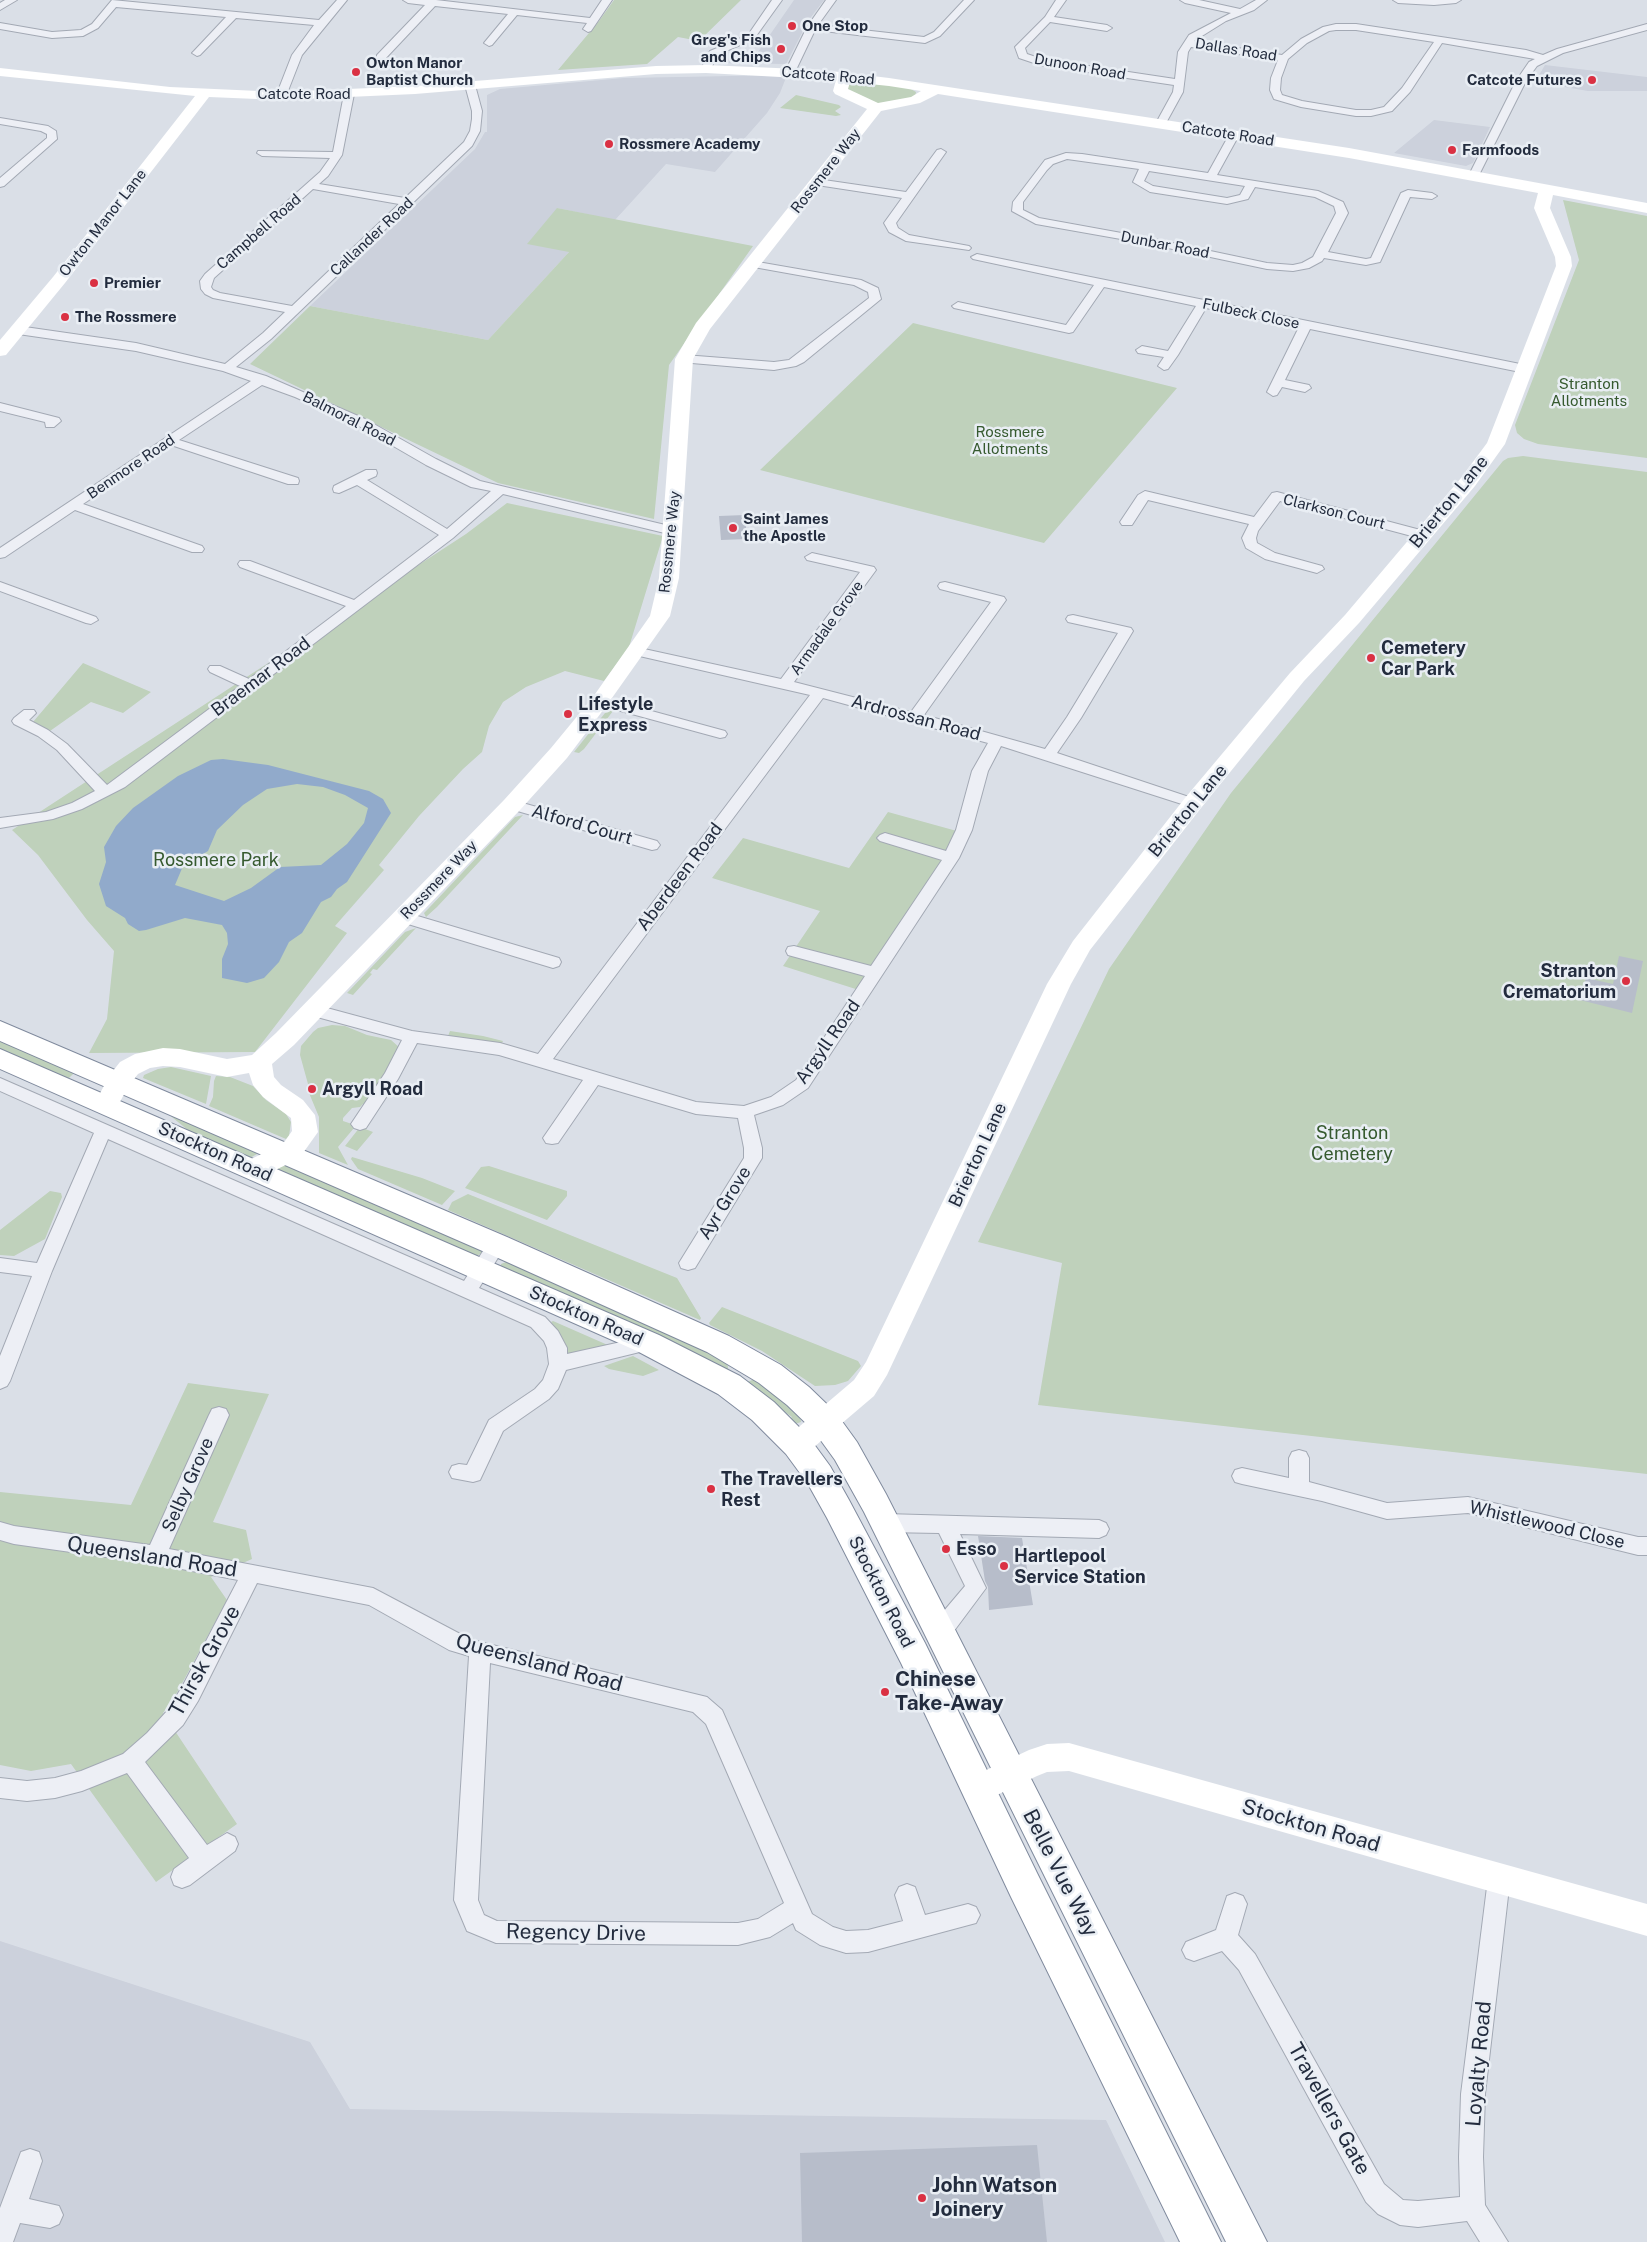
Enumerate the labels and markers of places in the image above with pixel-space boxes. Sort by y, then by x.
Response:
place label: One Stop [802,17,868,35]
marker: One Stop [786,20,798,32]
place label: Greg's Fish and Chips [691,31,771,66]
marker: Greg's Fish and Chips [775,43,787,55]
place label: Owton Manor Baptist Church [366,54,473,89]
marker: Owton Manor Baptist Church [350,66,362,78]
place label: Catcote Futures [1467,71,1582,89]
marker: Catcote Futures [1586,74,1598,86]
place label: Rossmere Academy [619,135,760,153]
marker: Rossmere Academy [603,138,615,150]
place label: Farmfoods [1462,141,1539,159]
marker: Farmfoods [1446,144,1458,156]
place label: Premier [104,274,161,292]
marker: Premier [88,277,100,289]
place label: The Rossmere [75,308,177,326]
marker: The Rossmere [59,311,71,323]
place label: Saint James the Apostle [743,510,829,545]
marker: Saint James the Apostle [727,522,739,534]
place label: Cemetery Car Park [1381,637,1466,680]
marker: Cemetery Car Park [1365,652,1377,664]
place label: Lifestyle Express [578,693,653,736]
marker: Lifestyle Express [562,708,574,720]
place label: Stranton Crematorium [1503,960,1616,1002]
marker: Stranton Crematorium [1620,975,1632,987]
place label: Argyll Road [322,1078,423,1100]
marker: Argyll Road [306,1083,318,1095]
place label: The Travellers Rest [721,1468,843,1510]
marker: The Travellers Rest [705,1483,717,1495]
place label: Esso [956,1538,997,1560]
marker: Esso [940,1543,952,1555]
place label: Hartlepool Service Station [1014,1545,1146,1588]
marker: Hartlepool Service Station [998,1560,1010,1572]
place label: Chinese Take-Away [895,1667,1003,1717]
marker: Chinese Take-Away [879,1686,891,1698]
place label: John Watson Joinery [932,2173,1057,2223]
marker: John Watson Joinery [916,2192,928,2204]

